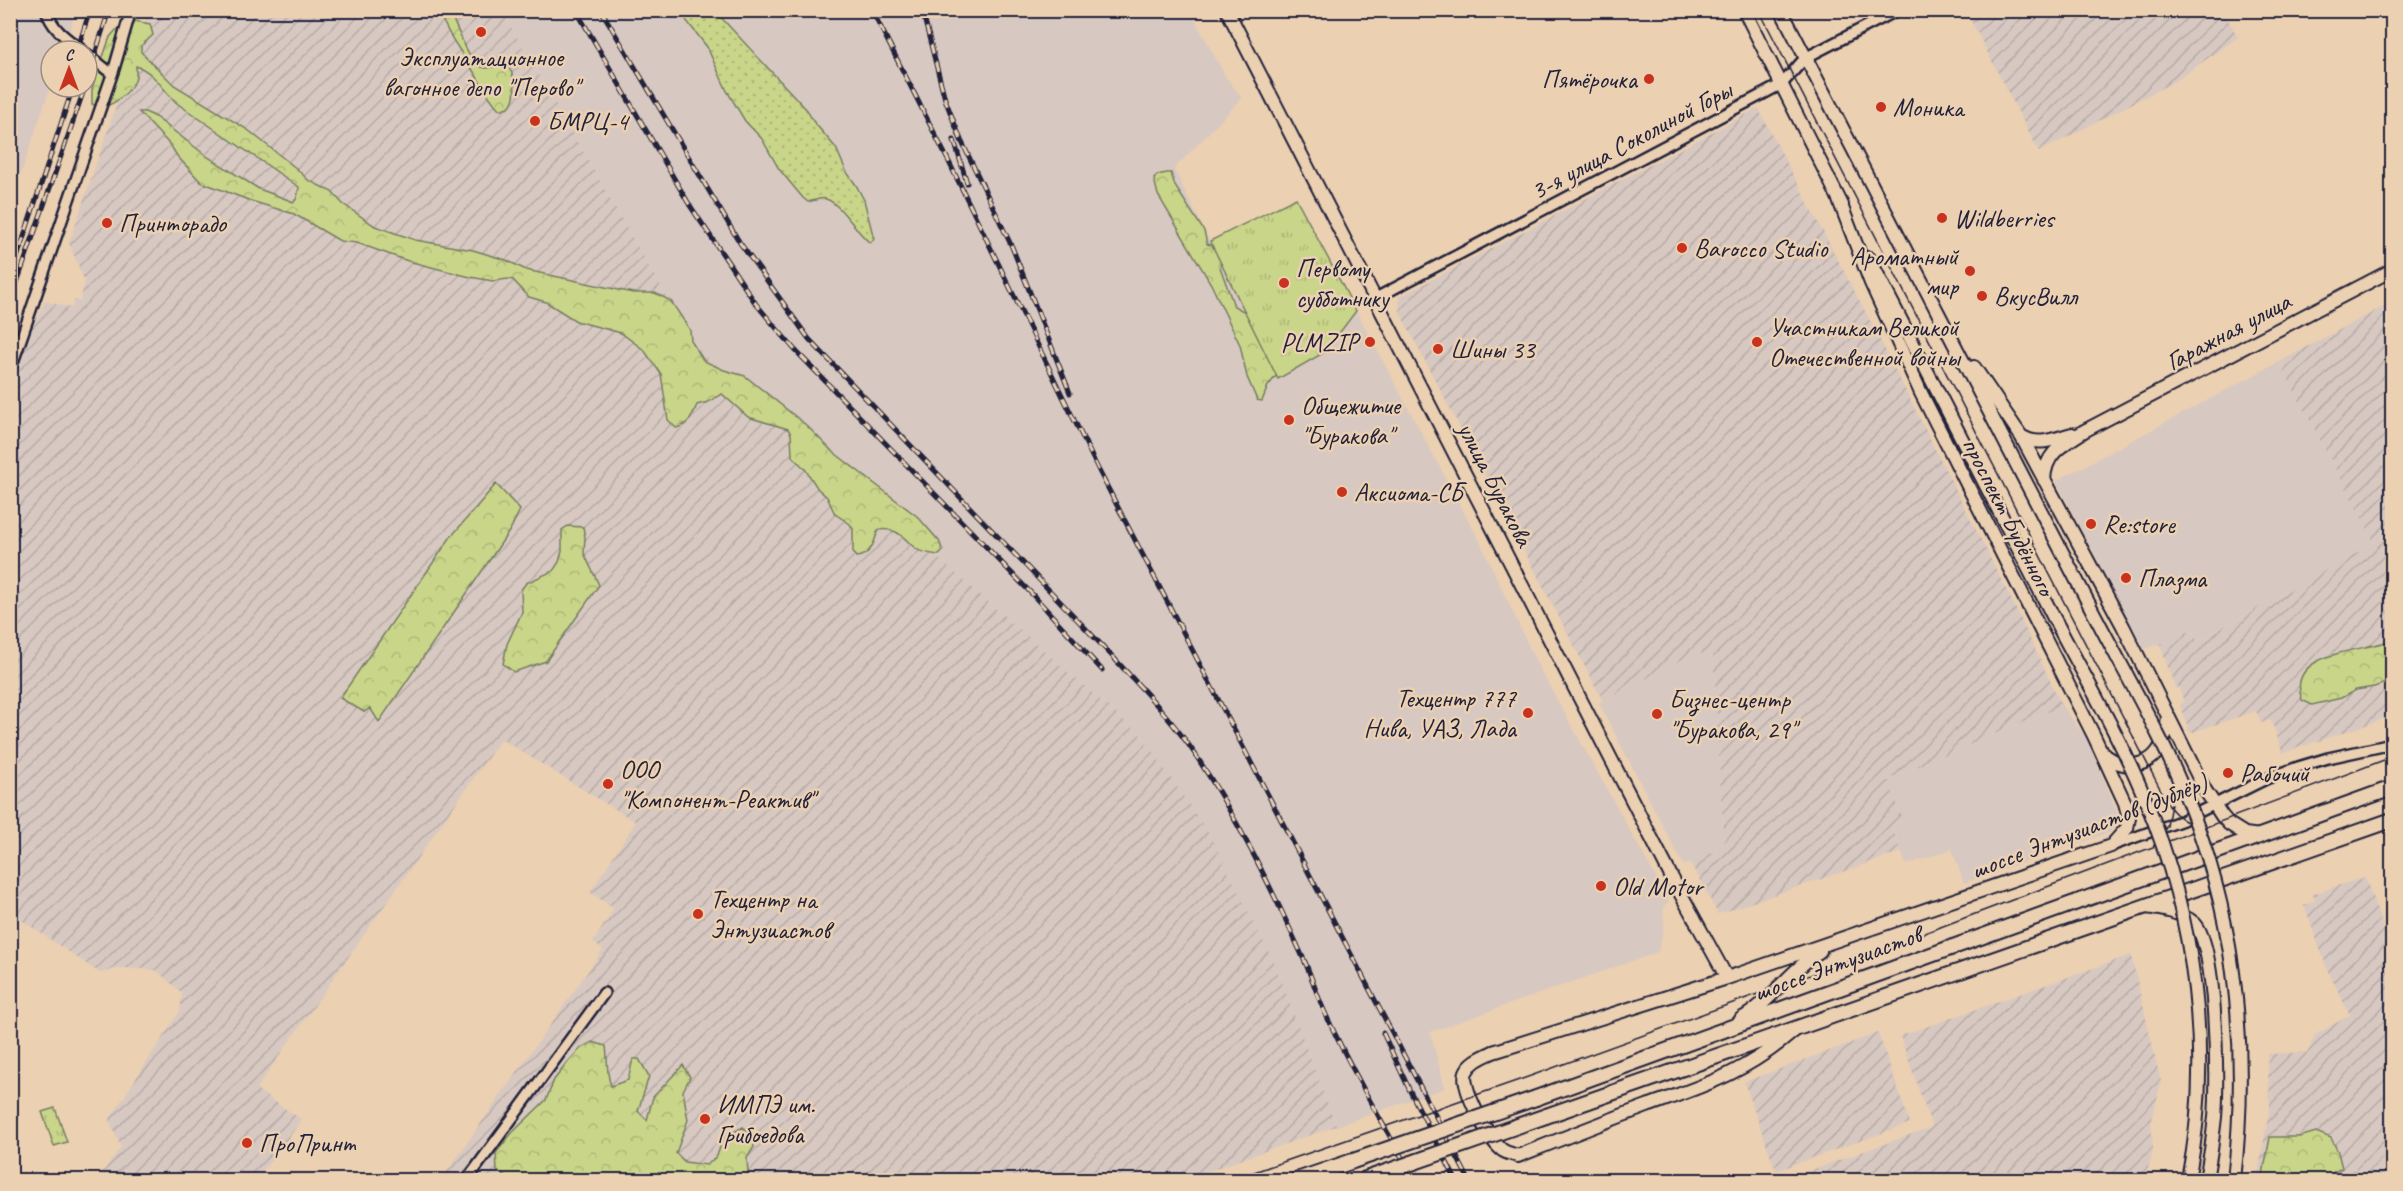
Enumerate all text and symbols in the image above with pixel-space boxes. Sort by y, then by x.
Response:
marker: Эксплуатационное вагонное депо "Перово" [474,25,488,39]
north arrow [39,39,99,99]
place label: Эксплуатационное вагонное депо "Перово" [383,41,583,104]
text: С [65,45,75,65]
place label: Пятёрочка [1542,63,1639,96]
marker: Пятёрочка [1642,72,1656,86]
street label: 3-я улица Соколиной Горы [1525,73,1739,207]
place label: Моника [1893,91,1966,124]
marker: Моника [1874,100,1888,114]
place label: БМРЦ-4 [547,105,630,138]
marker: БМРЦ-4 [528,114,542,128]
place label: Wildberries [1954,202,2056,235]
place label: Принторадо [119,207,228,240]
marker: Wildberries [1935,211,1949,225]
marker: Принторадо [100,216,114,230]
place label: Barocco Studio [1694,232,1829,265]
place label: Ароматный мир [1851,240,1960,303]
marker: Barocco Studio [1675,241,1689,255]
place label: Первому субботнику [1296,252,1391,315]
marker: Ароматный мир [1963,264,1977,278]
marker: Первому субботнику [1277,276,1291,290]
place label: ВкусВилл [1994,280,2079,313]
street label: Гаражная улица [2160,284,2298,378]
marker: ВкусВилл [1975,289,1989,303]
place label: Участникам Великой Отечественной войны [1769,311,1962,374]
place label: PLMZIP [1281,326,1361,359]
place label: Шины 33 [1450,333,1537,366]
marker: PLMZIP [1363,335,1377,349]
marker: Участникам Великой Отечественной войны [1750,335,1764,349]
marker: Шины 33 [1431,342,1445,356]
place label: Общежитие "Буракова" [1301,389,1403,452]
marker: Общежитие "Буракова" [1282,413,1296,427]
street label: улица Буракова [1449,415,1542,554]
street label: проспект Будённого [1954,431,2064,604]
place label: Аксиома-СБ [1354,476,1468,509]
marker: Аксиома-СБ [1335,485,1349,499]
place label: Re:store [2103,508,2176,541]
marker: Re:store [2084,517,2098,531]
place label: Плазма [2138,562,2208,595]
marker: Плазма [2119,571,2133,585]
place label: Техцентр 777 Нива, УАЗ, Лада [1364,682,1518,745]
place label: Бизнес-центр "Буракова, 29" [1669,683,1801,746]
marker: Техцентр 777 Нива, УАЗ, Лада [1521,706,1535,720]
marker: Бизнес-центр "Буракова, 29" [1650,707,1664,721]
place label: ООО "Компонент-Реактив" [620,753,819,816]
place label: Рабочий [2240,757,2311,790]
street label: шоссе Энтузиастов (дублёр) [1966,766,2214,887]
marker: Рабочий [2221,766,2235,780]
marker: ООО "Компонент-Реактив" [601,777,615,791]
place label: Old Motor [1613,870,1705,903]
marker: Old Motor [1594,879,1608,893]
place label: Техцентр на Энтузиастов [710,883,835,946]
marker: Техцентр на Энтузиастов [691,907,705,921]
street label: шоссе Энтузиастов [1749,916,1930,1009]
place label: ИМПЭ им. Грибоедова [717,1088,816,1151]
marker: ИМПЭ им. Грибоедова [698,1112,712,1126]
place label: ПроПринт [259,1127,356,1160]
marker: ПроПринт [240,1136,254,1150]

